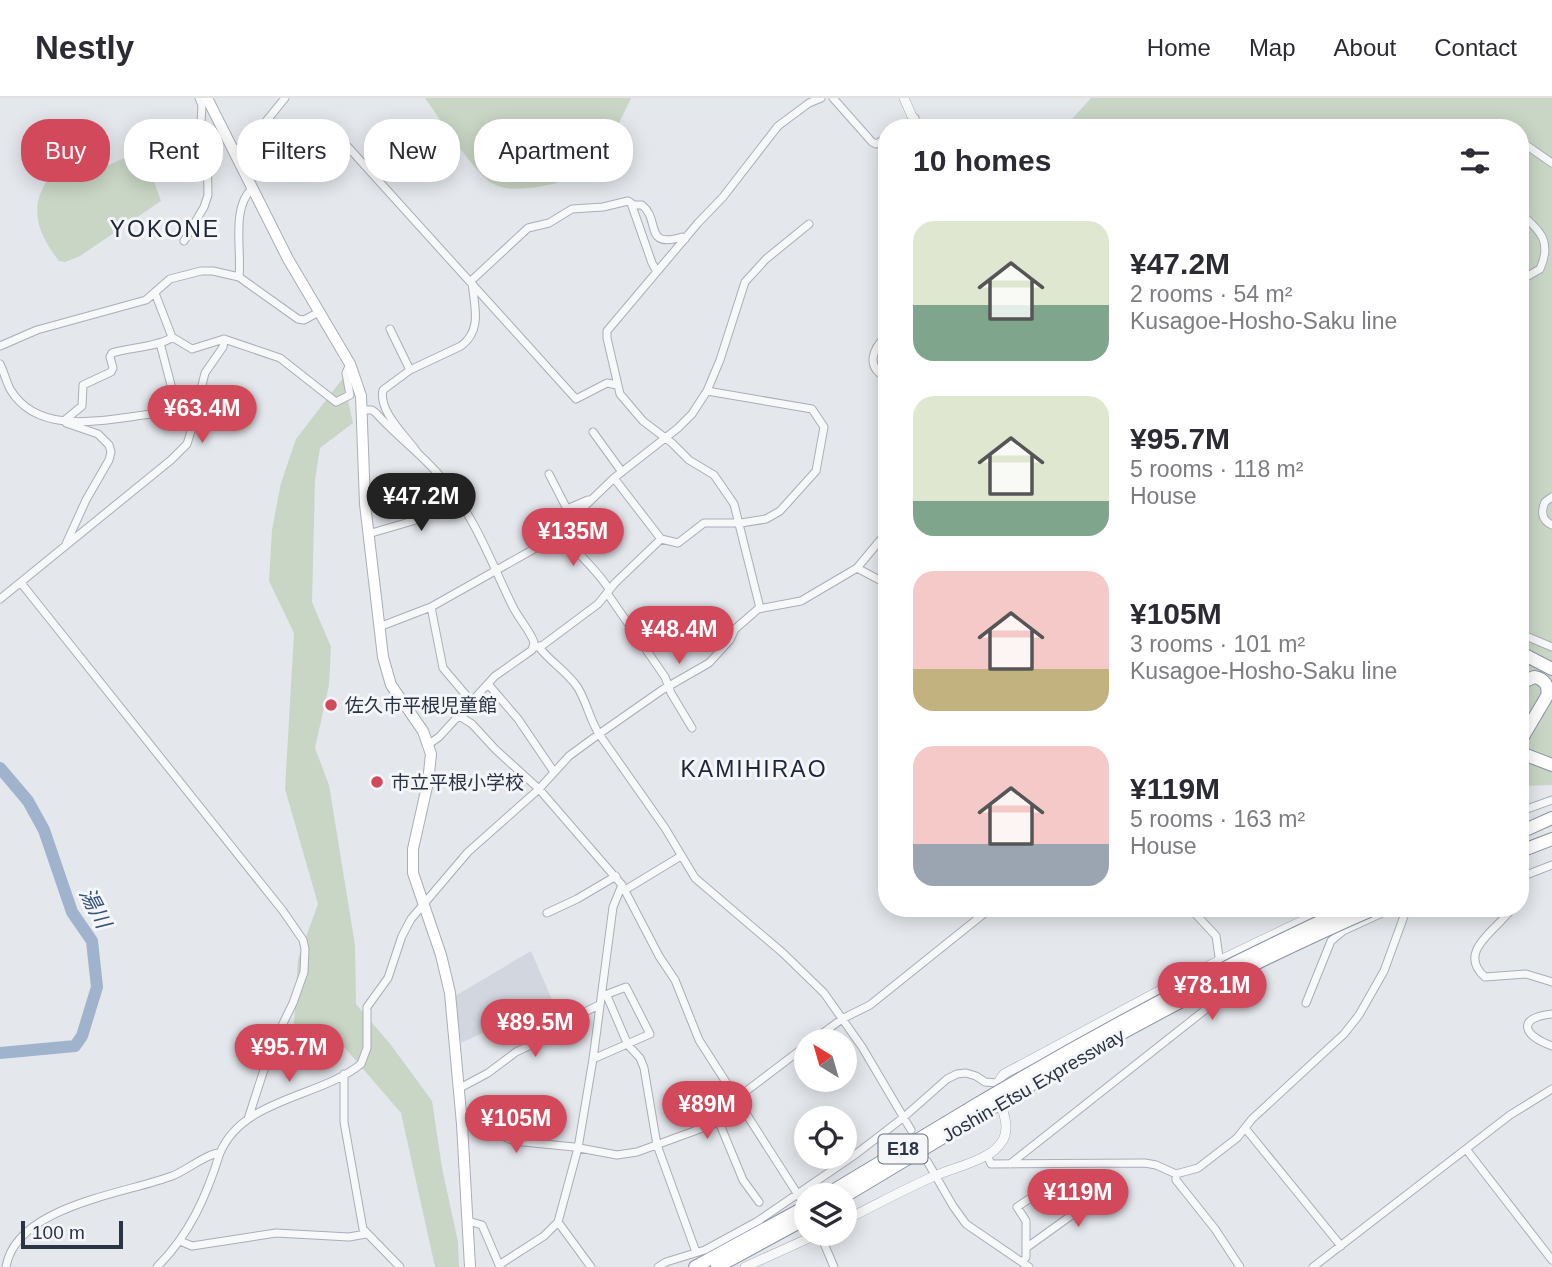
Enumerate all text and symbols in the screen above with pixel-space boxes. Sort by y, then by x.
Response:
text: Nestly [35,29,134,66]
text: Home [1147,34,1211,61]
text: Map [1249,34,1296,61]
text: About [1334,34,1396,61]
text: Contact [1434,34,1517,61]
chip: Buy [21,119,110,182]
chip: Rent [124,119,223,182]
chip: Filters [237,119,350,182]
chip: New [364,119,460,182]
chip: Apartment [474,119,633,182]
icon: filters [1456,142,1494,180]
text: 10 homes [913,144,1051,177]
district label: YOKONE [110,216,220,242]
text: ¥47.2M [1130,247,1230,280]
icon: home [969,249,1053,333]
text: 2 rooms · 54 m² [1130,281,1292,307]
text: Kusagoe-Hosho-Saku line [1130,308,1397,334]
pin: ¥63.4M [145,386,259,445]
text: ¥63.4M [164,395,240,421]
text: ¥95.7M [1130,422,1230,455]
icon: home [969,424,1053,508]
text: 5 rooms · 118 m² [1130,456,1303,482]
pin: ¥47.2M [364,474,478,533]
text: ¥47.2M [383,483,459,509]
text: House [1130,483,1196,509]
pin: ¥135M [524,508,622,568]
text: ¥135M [538,518,608,544]
text: ¥105M [1130,597,1222,630]
icon: home [969,599,1053,683]
pin: ¥48.4M [622,606,736,666]
text: ¥48.4M [641,616,717,642]
text: 3 rooms · 101 m² [1130,631,1305,657]
text: Kusagoe-Hosho-Saku line [1130,658,1397,684]
place label: 佐久市平根児童館 [345,695,497,716]
marker: 佐久市平根児童館 [323,697,339,713]
district label: KAMIHIRAO [680,756,828,782]
place label: 市立平根小学校 [391,772,524,793]
text: ¥119M [1130,772,1220,805]
marker: 市立平根小学校 [369,774,385,790]
icon: home [969,774,1053,858]
text: 5 rooms · 163 m² [1130,806,1305,832]
text: House [1130,833,1196,859]
water label: 湯川 [75,884,116,933]
pin: ¥78.1M [1155,962,1269,1022]
text: ¥78.1M [1174,972,1250,998]
pin: ¥89.5M [478,1000,592,1059]
text: ¥89.5M [497,1009,573,1035]
pin: ¥95.7M [232,1024,346,1084]
street label: Joshin-Etsu Expressway [938,1024,1129,1146]
north arrow [794,1029,858,1092]
map controls [794,1029,857,1246]
text: ¥95.7M [251,1034,327,1060]
pin: ¥89M [666,1082,748,1141]
text: ¥89M [678,1091,736,1117]
pin: ¥105M [467,1096,565,1155]
text: ¥105M [481,1105,551,1131]
button: locate [794,1106,857,1169]
road number: E18 [878,1134,928,1164]
pin: ¥119M [1029,1170,1127,1229]
text: ¥119M [1043,1179,1113,1205]
button: layers [794,1183,857,1246]
scale bar [21,1218,122,1250]
text: 100 m [32,1222,85,1243]

